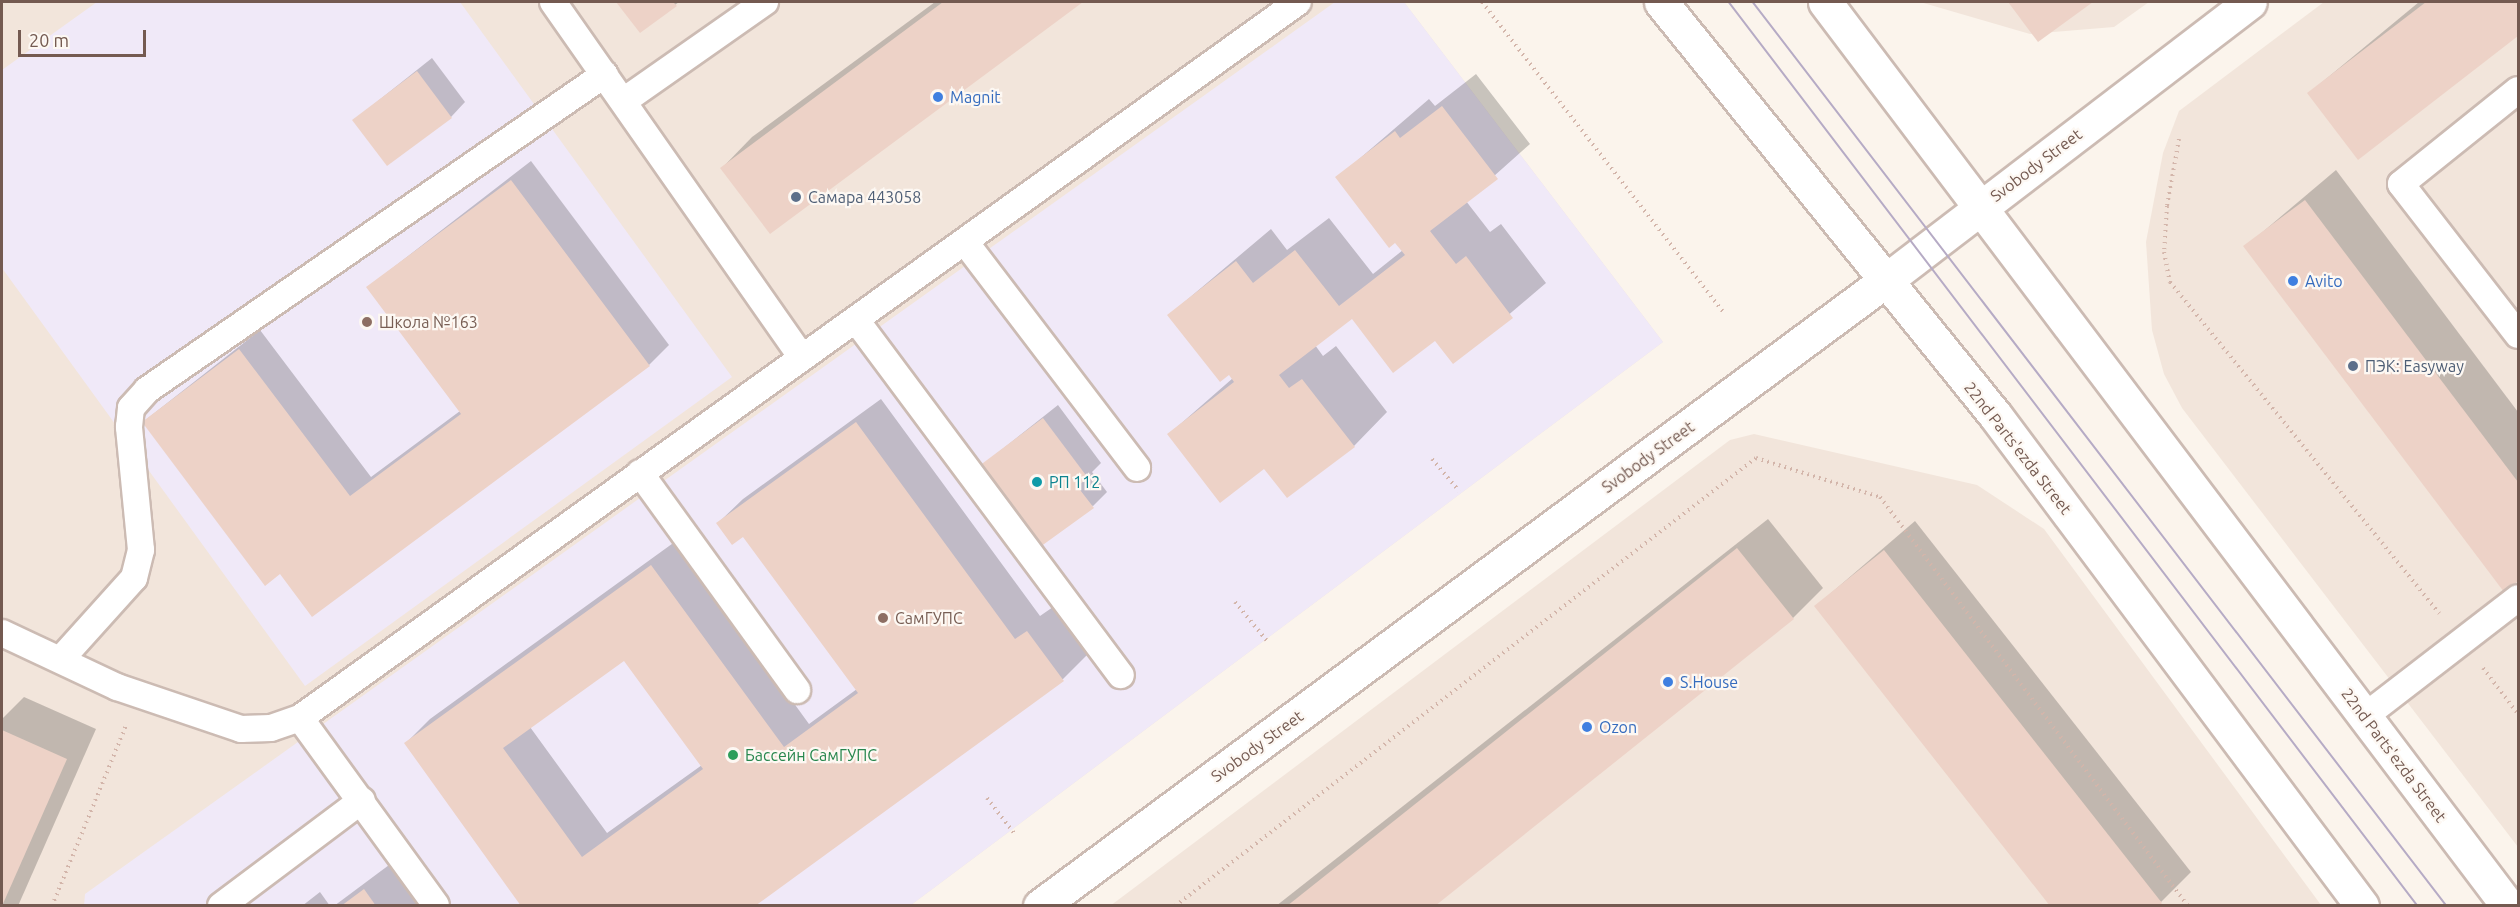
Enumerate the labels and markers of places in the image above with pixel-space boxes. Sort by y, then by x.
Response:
place label: Magnit [950,87,1001,107]
marker: Magnit [931,90,945,104]
place label: Самара 443058 [808,187,921,207]
marker: Самара 443058 [789,190,803,204]
place label: Avito [2305,271,2343,291]
marker: Avito [2286,274,2300,288]
place label: Школа №163 [379,312,478,332]
marker: Школа №163 [360,315,374,329]
place label: ПЭК: Easyway [2365,356,2464,376]
marker: ПЭК: Easyway [2346,359,2360,373]
place label: РП 112 [1049,472,1100,492]
marker: РП 112 [1030,475,1044,489]
place label: СамГУПС [895,608,963,628]
marker: СамГУПС [876,611,890,625]
place label: S.House [1680,672,1738,692]
marker: S.House [1661,675,1675,689]
place label: Ozon [1599,717,1637,737]
marker: Ozon [1580,720,1594,734]
place label: Бассейн СамГУПС [745,745,877,765]
marker: Бассейн СамГУПС [726,748,740,762]

